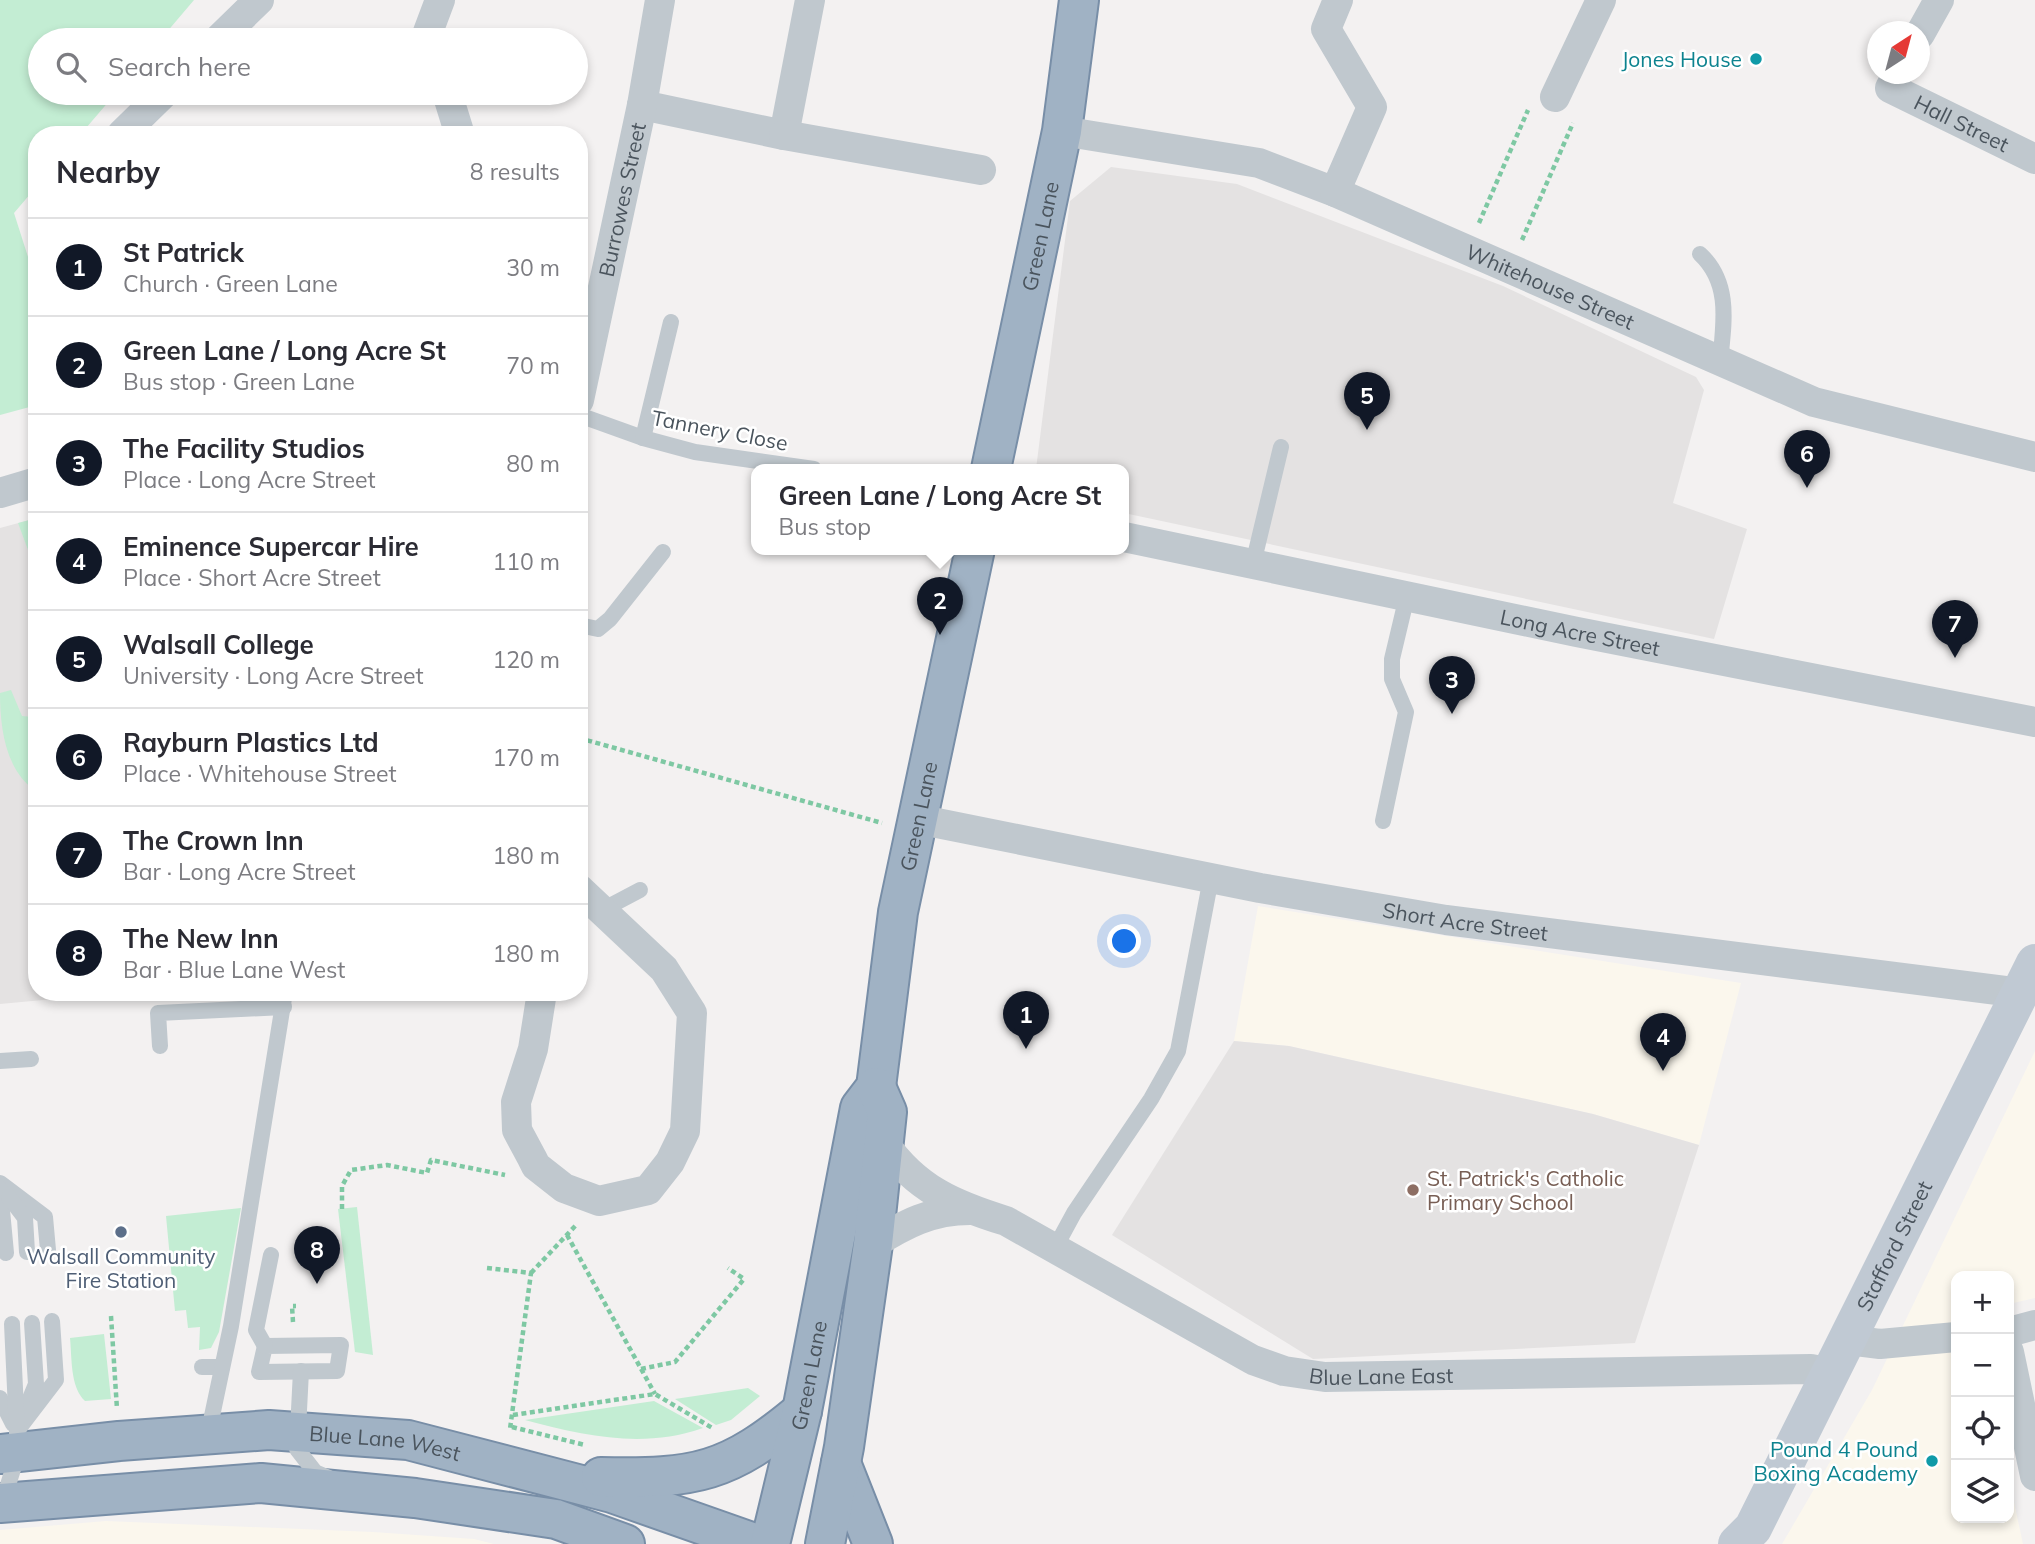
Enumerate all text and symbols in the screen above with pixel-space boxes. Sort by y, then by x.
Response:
north arrow [1867,21,1930,84]
search box [28,28,588,105]
place label: Jones House [1621,46,1742,72]
icon: search [52,48,90,86]
text: Search here [108,50,251,83]
marker: Jones House [1748,51,1764,67]
street label: Hall Street [1910,89,2013,157]
street label: Burrowes Street [593,120,651,279]
text: Nearby [56,153,160,191]
text: 8 results [470,157,560,186]
street label: Green Lane [1016,179,1064,293]
text: St Patrick [123,236,244,269]
street label: Whitehouse Street [1462,238,1639,335]
text: 1 [72,253,86,282]
text: 30 m [506,253,560,282]
text: Church · Green Lane [123,269,338,298]
text: Green Lane / Long Acre St [123,334,446,367]
text: 2 [72,351,86,380]
text: 70 m [506,351,560,380]
text: Bus stop · Green Lane [123,367,355,396]
pin: 5 [1344,372,1390,430]
street label: Tannery Close [650,404,790,456]
pin: 6 [1784,430,1830,488]
text: The Facility Studios [123,432,365,465]
text: 3 [72,449,86,478]
text: 80 m [506,449,560,478]
popup [751,464,1129,555]
text: Place · Long Acre Street [123,465,376,494]
text: Green Lane / Long Acre St [779,479,1101,512]
text: Bus stop [779,512,871,541]
text: Eminence Supercar Hire [123,530,419,563]
text: 4 [72,547,86,576]
text: 110 m [492,547,560,576]
text: Place · Short Acre Street [123,563,381,592]
pin: 2 [917,577,963,635]
pin: 7 [1932,600,1978,658]
street label: Long Acre Street [1498,603,1662,661]
text: Walsall College [123,628,314,661]
text: 5 [72,645,86,674]
text: 120 m [492,645,560,674]
pin: 3 [1429,656,1475,714]
text: University · Long Acre Street [123,661,424,690]
text: Rayburn Plastics Ltd [123,726,379,759]
text: 6 [72,743,86,772]
text: 170 m [492,743,560,772]
text: Place · Whitehouse Street [123,759,397,788]
street label: Green Lane [894,759,943,873]
text: The Crown Inn [123,824,304,857]
text: 7 [72,841,86,870]
text: 180 m [492,841,560,870]
text: Bar · Long Acre Street [123,857,356,886]
street label: Short Acre Street [1381,896,1550,946]
text: The New Inn [123,922,279,955]
your location [1107,924,1141,958]
text: 8 [72,939,86,968]
text: 180 m [492,939,560,968]
text: Bar · Blue Lane West [123,955,345,984]
pin: 1 [1003,991,1049,1049]
pin: 4 [1640,1013,1686,1071]
place label: St. Patrick's Catholic Primary School [1427,1165,1624,1215]
street label: Stafford Street [1850,1176,1937,1315]
marker: St. Patrick's Catholic Primary School [1405,1182,1421,1198]
marker: Walsall Community Fire Station [113,1224,129,1240]
pin: 8 [294,1226,340,1284]
place label: Walsall Community Fire Station [27,1243,215,1293]
map controls [1951,1271,2014,1523]
button: + [1951,1271,2014,1334]
street label: Green Lane [785,1318,832,1433]
button: − [1951,1334,2014,1397]
street label: Blue Lane East [1307,1362,1453,1390]
button: locate [1951,1397,2014,1460]
street label: Blue Lane West [308,1420,463,1466]
place label: Pound 4 Pound Boxing Academy [1754,1436,1918,1486]
marker: Pound 4 Pound Boxing Academy [1924,1453,1940,1469]
button: layers [1951,1460,2014,1523]

